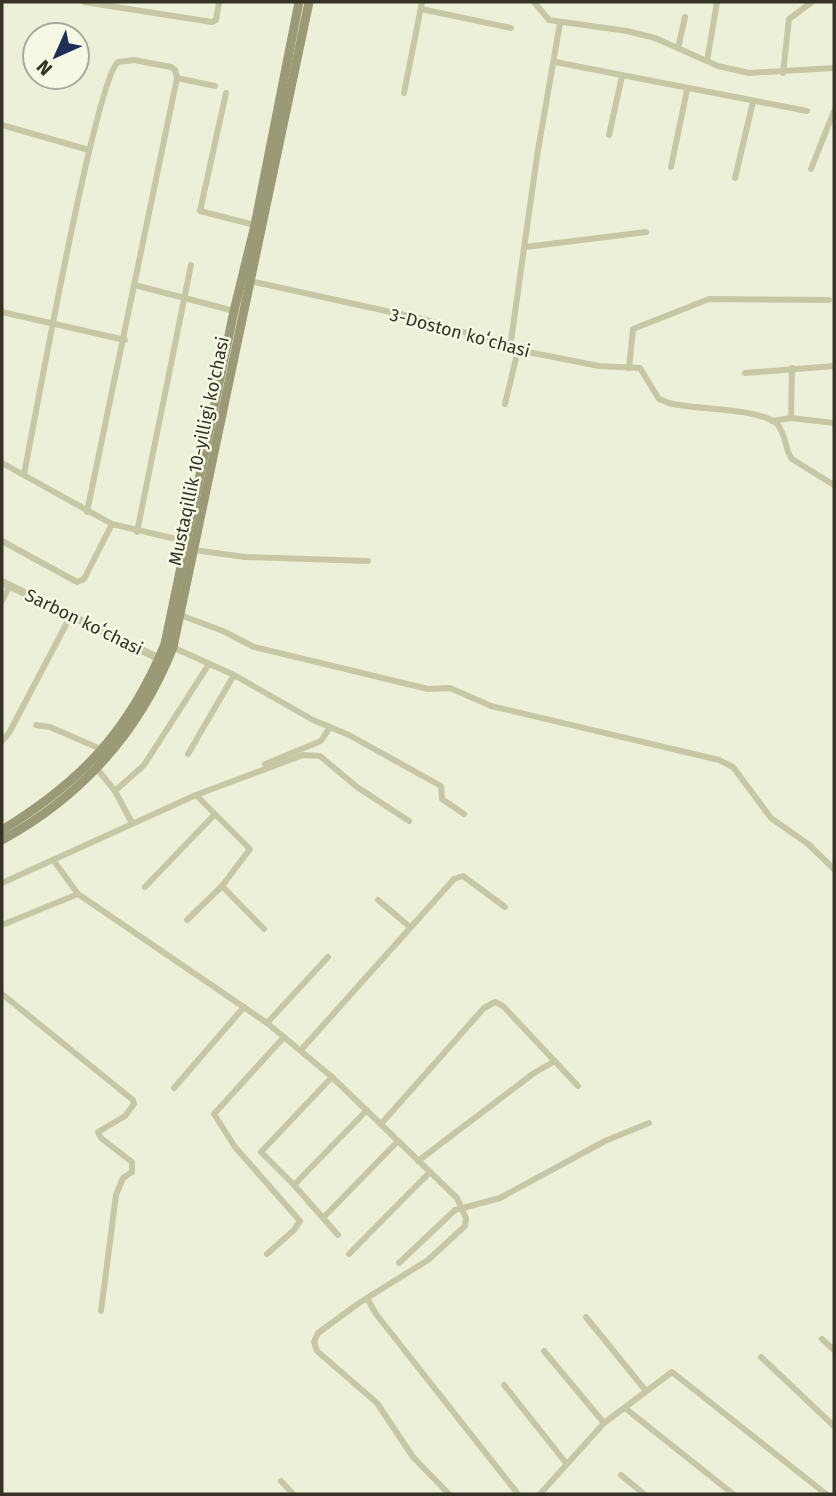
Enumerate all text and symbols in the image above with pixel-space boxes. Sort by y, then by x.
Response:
north arrow [21,21,91,91]
text: N [32,55,57,80]
street label: 3-Doston koʻchasi [387,304,533,362]
street label: Mustaqillik 10-yilligi ko'chasi [164,334,234,568]
street label: Sarbon koʻchasi [21,584,147,660]

